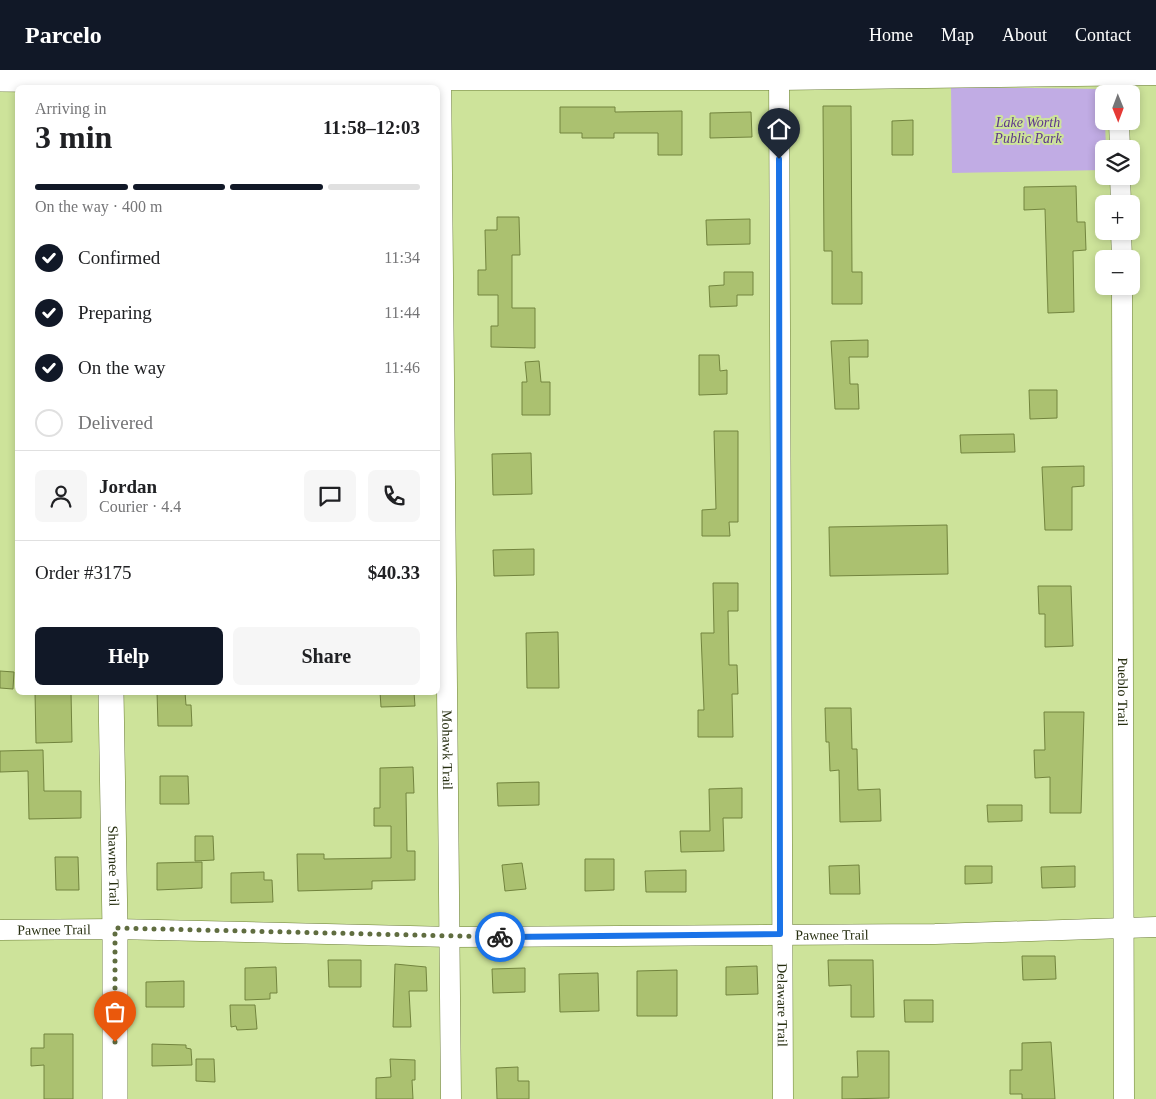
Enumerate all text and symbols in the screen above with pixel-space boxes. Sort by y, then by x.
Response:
text: Parcelo [25,22,102,48]
text: Home [869,25,913,45]
text: Map [941,25,974,45]
text: About [1002,25,1047,45]
text: Contact [1075,25,1131,45]
north arrow [1095,85,1140,130]
map controls [1095,85,1140,295]
text: Arriving in [35,100,107,117]
pin [758,108,800,159]
icon: home [765,115,793,143]
park label: Lake Worth Public Park [993,115,1062,146]
text: 11:58–12:03 [323,117,420,138]
text: 3 min [35,119,112,155]
button: layers [1095,140,1140,185]
button: + [1095,195,1140,240]
text: On the way · 400 m [35,198,163,215]
icon: check [35,244,63,272]
text: Confirmed [78,247,160,268]
text: 11:34 [384,249,420,266]
button: − [1095,250,1140,295]
icon: check [35,299,63,327]
text: Preparing [78,302,152,323]
text: 11:44 [384,304,420,321]
icon: check [35,354,63,382]
text: On the way [78,357,166,378]
text: 11:46 [384,359,420,376]
text: Delivered [78,412,153,433]
button: person [35,470,87,522]
button: chat [304,470,356,522]
button: phone [368,470,420,522]
text: Jordan [99,476,157,497]
text: Courier · 4.4 [99,498,181,515]
text: Order #3175 [35,562,132,583]
text: $40.33 [368,562,420,583]
button: Help [35,627,223,685]
button: Share [233,627,420,685]
street label: Pueblo Trail [1115,658,1131,727]
street label: Mohawk Trail [440,710,455,790]
street label: Shawnee Trail [106,826,122,906]
courier [475,912,525,962]
street label: Pawnee Trail [17,922,91,937]
icon: bike [486,923,514,951]
street label: Pawnee Trail [795,927,869,942]
street label: Delaware Trail [775,963,790,1047]
pin [94,991,136,1042]
icon: bag [101,998,129,1026]

